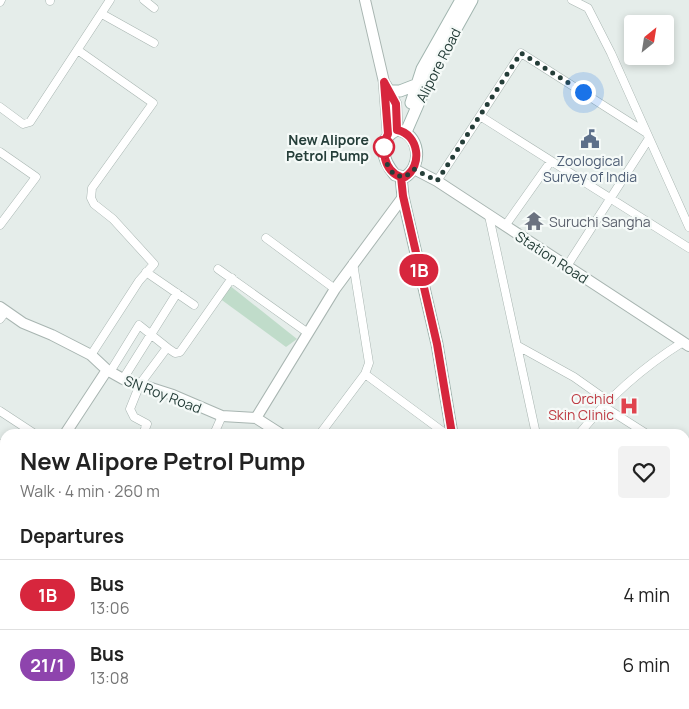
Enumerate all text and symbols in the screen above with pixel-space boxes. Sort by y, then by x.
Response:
north arrow [624,15,674,65]
map controls [624,15,674,65]
street label: Alipore Road [411,25,465,105]
your location [571,80,596,105]
public building icon: Zoological Survey of India [579,128,601,150]
place label: New Alipore Petrol Pump [286,130,369,165]
marker: New Alipore Petrol Pump [373,136,395,158]
place label: Zoological Survey of India [543,151,637,186]
temple icon: Suruchi Sangha [523,210,545,232]
place label: Suruchi Sangha [549,212,651,231]
street label: Station Road [512,226,592,288]
line badge: 1B [396,254,442,286]
text: 1B [409,258,429,282]
street label: SN Roy Road [122,371,204,417]
place label: Orchid Skin Clinic [548,389,614,424]
hospital icon: Orchid Skin Clinic [618,395,640,417]
text: New Alipore Petrol Pump [20,444,305,477]
button: heart [618,446,670,498]
text: Walk · 4 min · 260 m [20,480,160,502]
text: Departures [20,523,124,549]
text: Bus [90,571,124,597]
text: 4 min [623,582,670,608]
text: 1B [38,583,57,607]
text: 13:06 [90,597,130,619]
text: Bus [90,641,124,667]
text: 6 min [623,652,670,678]
text: 21/1 [30,653,65,677]
text: 13:08 [90,667,129,689]

